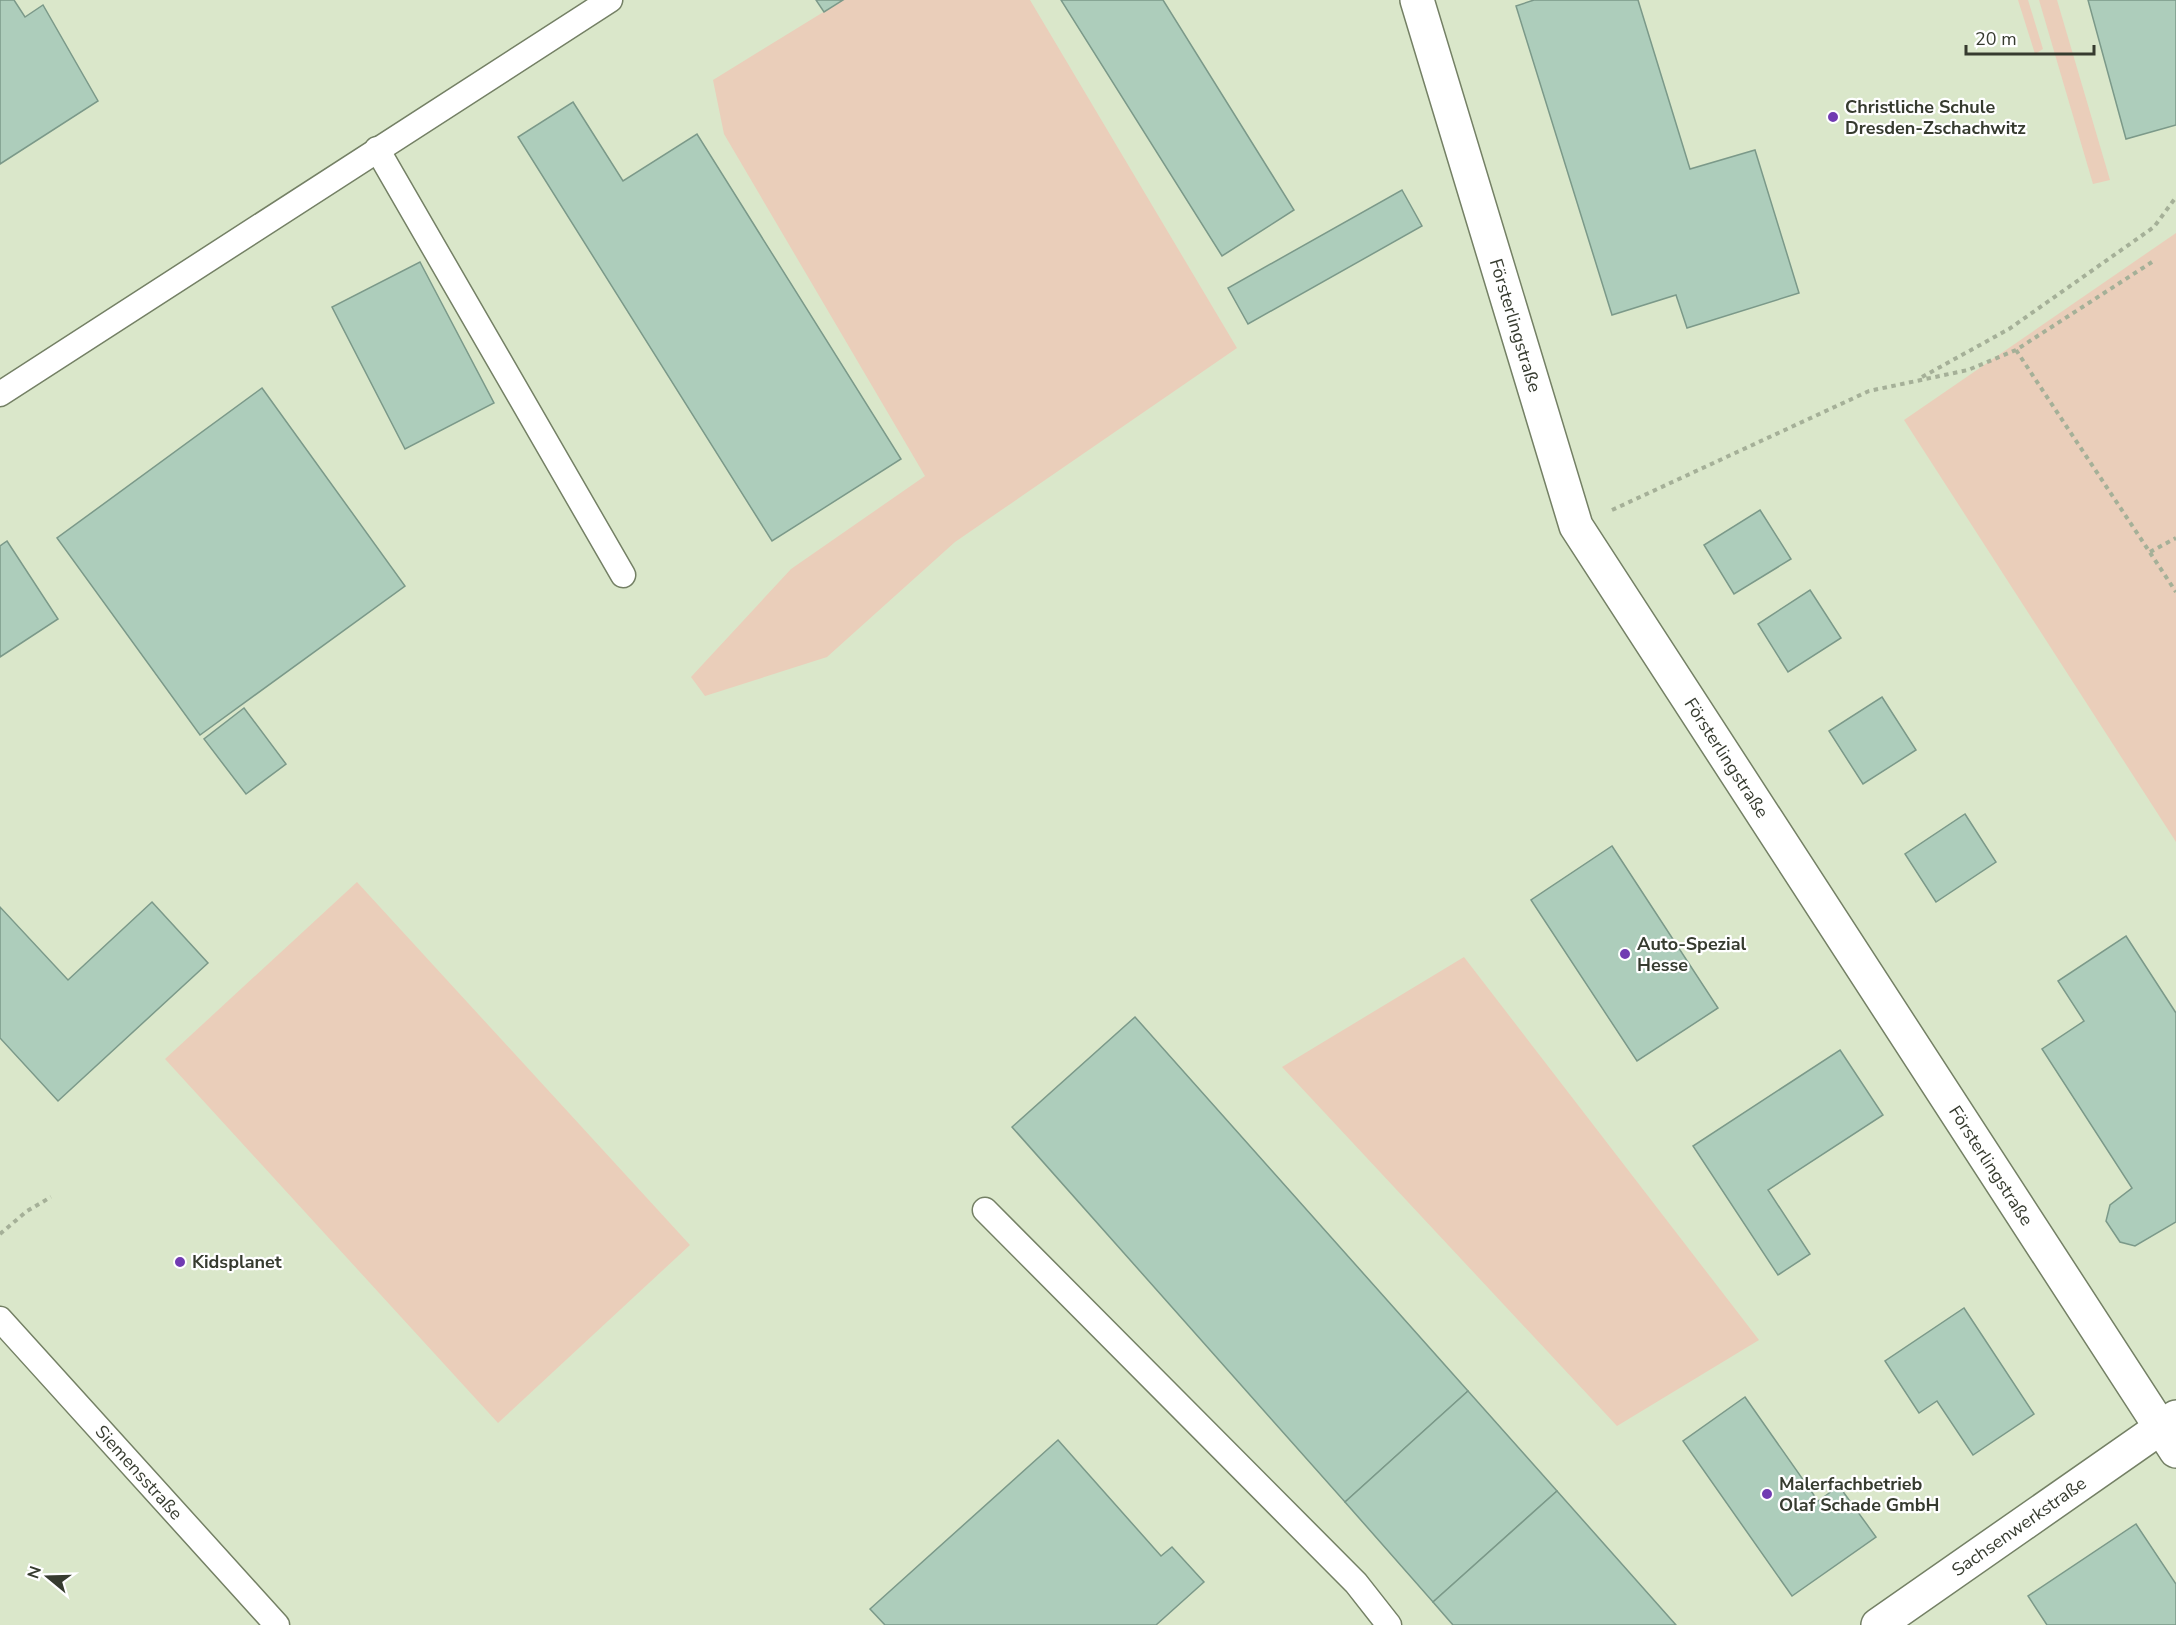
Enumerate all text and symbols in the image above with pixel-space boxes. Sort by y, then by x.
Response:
scale bar [1966,18,2094,56]
text: 20 m [1975,27,2017,51]
place label: Christliche Schule Dresden-Zschachwitz [1845,95,2026,140]
marker: Christliche Schule Dresden-Zschachwitz [1826,110,1840,124]
street label: Försterlingstraße [1484,256,1547,395]
street label: Försterlingstraße [1679,693,1774,823]
place label: Auto-Spezial Hesse [1637,932,1746,977]
marker: Auto-Spezial Hesse [1618,947,1632,961]
street label: Försterlingstraße [1943,1101,2039,1230]
place label: Kidsplanet [192,1250,282,1274]
marker: Kidsplanet [173,1255,187,1269]
street label: Siemensstraße [90,1420,188,1525]
street label: Sachsenwerkstraße [1947,1471,2091,1582]
place label: Malerfachbetrieb Olaf Schade GmbH [1779,1472,1940,1517]
marker: Malerfachbetrieb Olaf Schade GmbH [1760,1487,1774,1501]
north arrow [18,1547,78,1607]
text: N [22,1563,47,1582]

